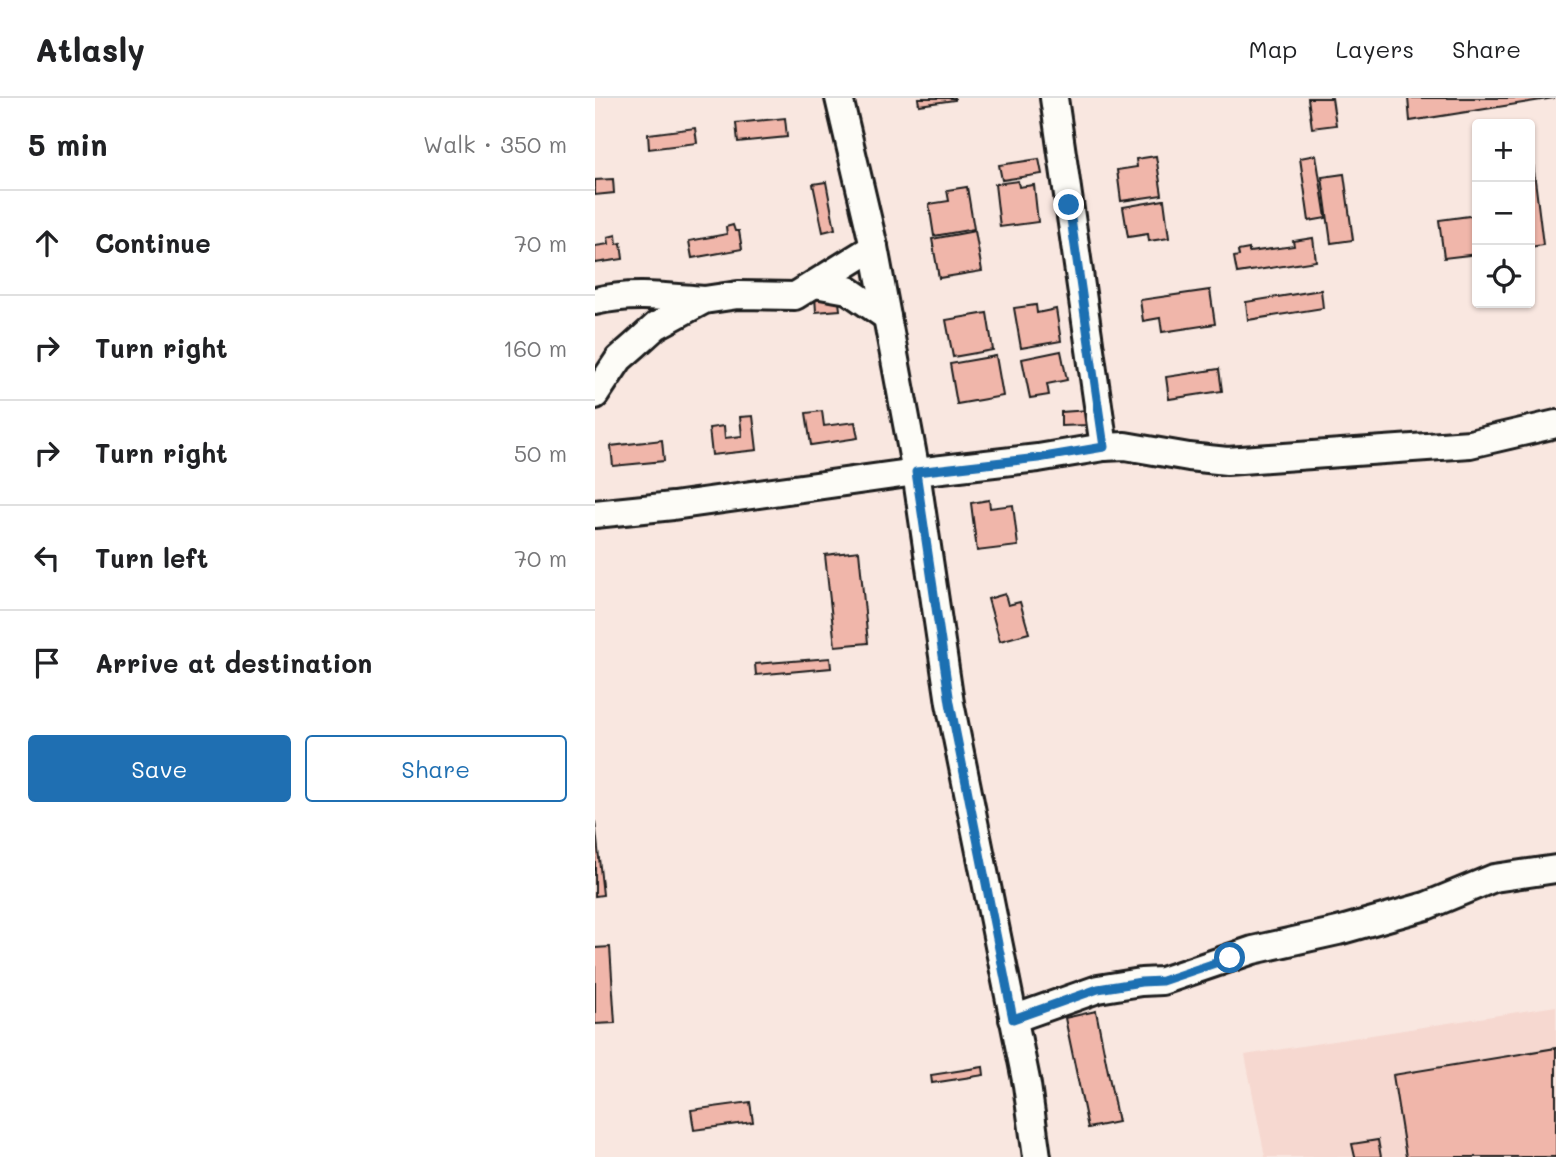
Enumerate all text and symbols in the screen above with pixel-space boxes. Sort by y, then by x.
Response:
text: Atlasly [35,27,145,70]
text: Map [1249,33,1297,64]
text: Layers [1335,33,1414,64]
text: Share [1452,33,1521,64]
map controls [1472,119,1535,308]
button: + [1472,119,1535,182]
text: 5 min [28,124,108,164]
text: Walk · 350 m [423,129,567,159]
button: − [1472,182,1535,245]
route end [1053,189,1084,220]
icon: ahead [28,224,66,262]
text: Continue [95,226,211,260]
text: 70 m [514,228,567,258]
button: locate [1472,245,1535,308]
icon: right [28,329,66,367]
text: Turn right [95,331,228,365]
text: 160 m [503,333,567,363]
icon: right [28,434,66,472]
text: Turn right [95,436,228,470]
text: 50 m [514,438,567,468]
icon: left [28,539,66,577]
text: Turn left [95,541,208,575]
text: 70 m [514,543,567,573]
icon: arrive [28,644,66,682]
text: Arrive at destination [95,646,372,680]
button: Save [28,735,291,802]
button: Share [305,735,567,802]
route start [1214,942,1245,973]

